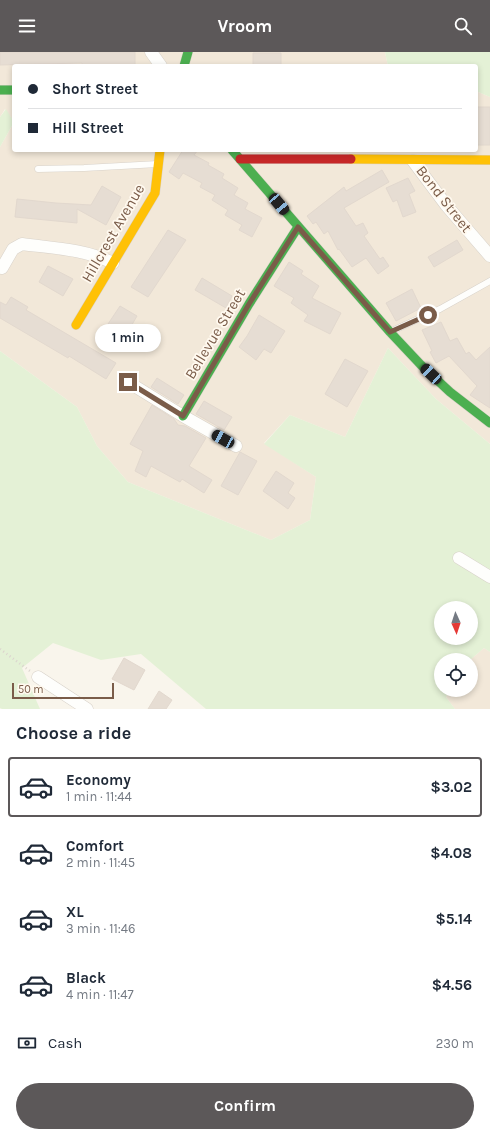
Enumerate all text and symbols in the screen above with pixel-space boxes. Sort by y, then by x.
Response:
icon: menu [16,15,38,37]
text: Vroom [218,15,272,37]
icon: search [452,15,474,37]
text: Short Street [52,80,138,98]
text: Hill Street [52,119,124,137]
street label: Bond Street [412,162,476,236]
street label: Hillcrest Avenue [78,181,148,285]
car [267,191,291,217]
street label: Bellevue Street [181,285,249,382]
route start [419,306,437,324]
callout: 1 min [95,324,161,352]
text: 1 min [112,330,144,345]
car [418,361,444,387]
route end [119,373,137,391]
car [210,428,236,450]
north arrow [434,601,478,645]
map controls [434,601,478,697]
button: locate [434,653,478,697]
scale bar [12,681,114,700]
text: 50 m [18,683,44,696]
text: Choose a ride [16,722,131,744]
icon: car [18,769,54,805]
text: Economy [66,771,131,789]
text: $3.02 [431,778,472,796]
text: 1 min · 11:44 [66,789,132,804]
icon: car [18,835,54,871]
text: Comfort [66,837,124,855]
text: $4.08 [430,844,472,862]
text: 2 min · 11:45 [66,855,135,870]
icon: car [18,901,54,937]
text: XL [66,903,84,921]
text: $5.14 [435,910,472,928]
text: 3 min · 11:46 [66,921,135,936]
icon: car [18,967,54,1003]
text: Black [66,969,106,987]
text: $4.56 [432,976,472,994]
text: 4 min · 11:47 [66,987,134,1002]
icon: cash [16,1032,38,1054]
text: Cash [48,1034,82,1052]
text: 230 m [436,1036,474,1051]
button: Confirm [16,1083,474,1129]

